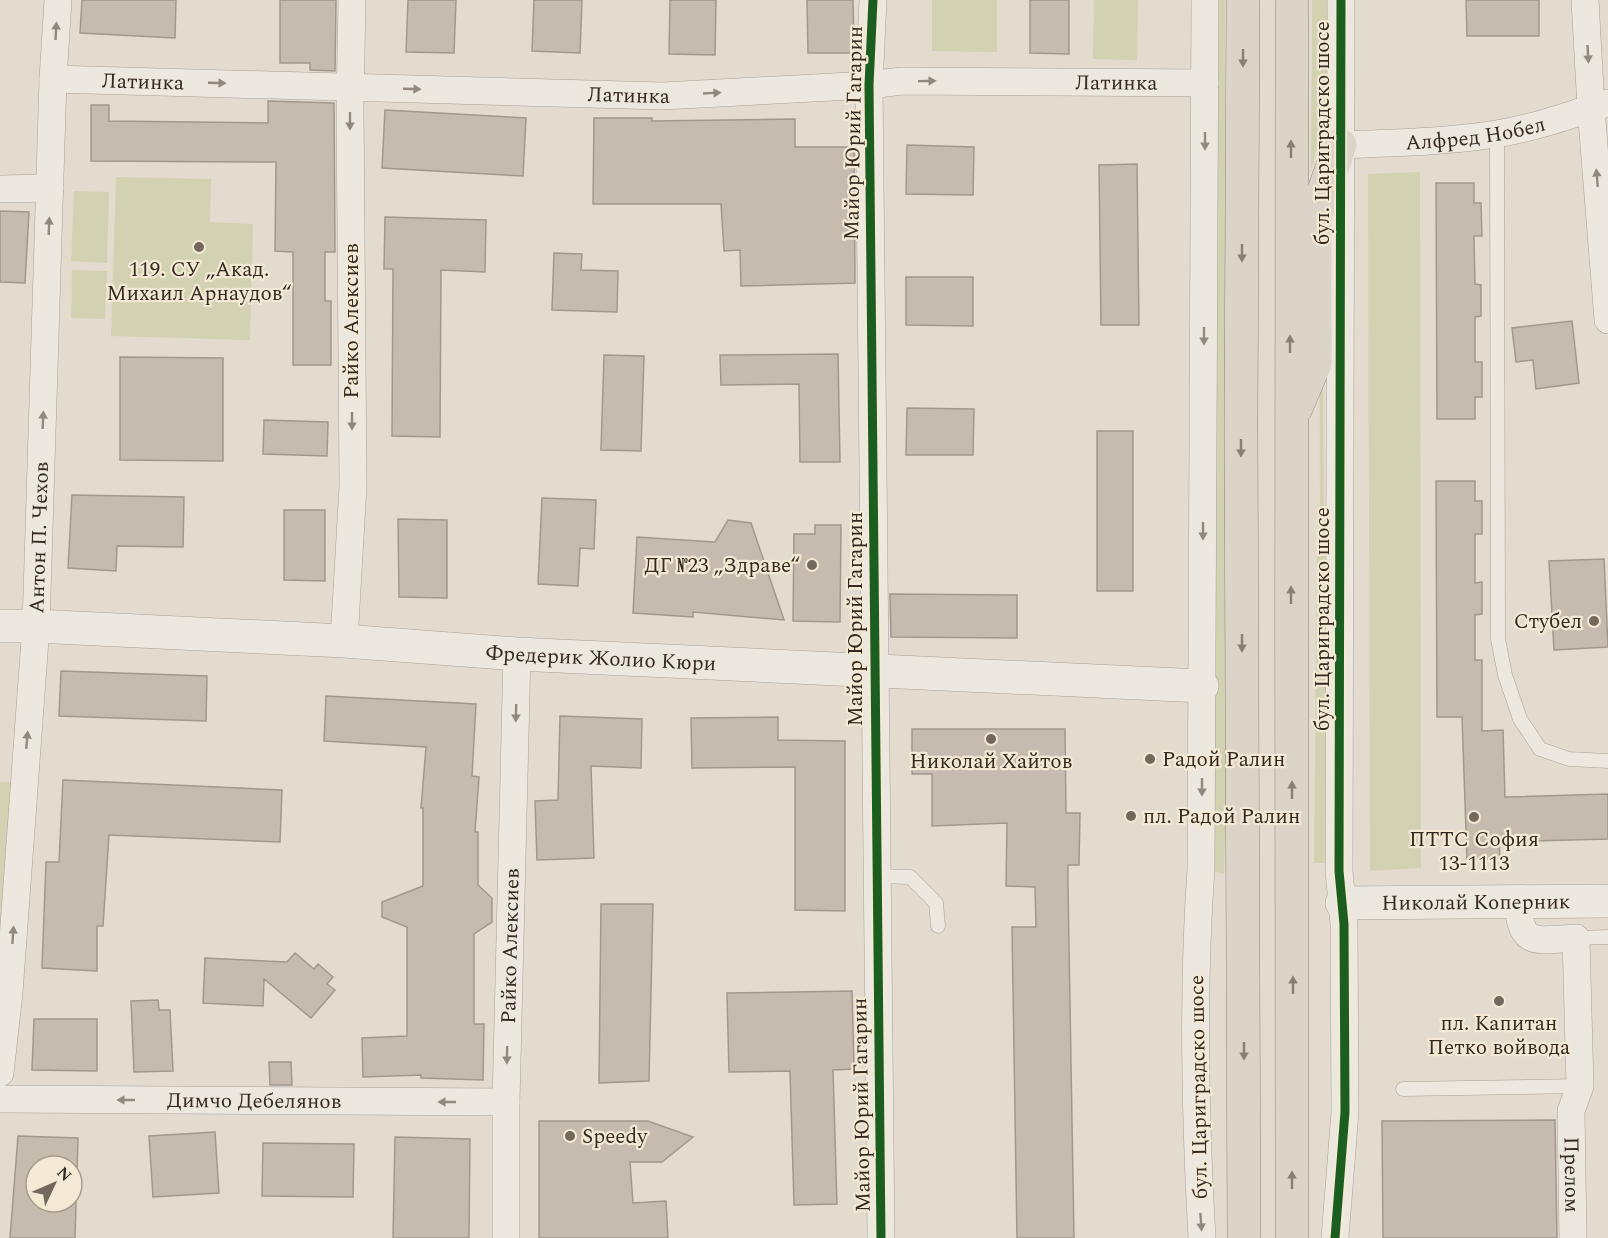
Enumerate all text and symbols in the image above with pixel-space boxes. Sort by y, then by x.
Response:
one-way arrow [52,21,61,40]
street label: бул. Цариградско шосе [1307,21,1339,245]
street label: Майор Юрий Гагарин [836,25,872,241]
one-way arrow [1583,45,1593,64]
one-way arrow [1238,49,1248,68]
street label: Латинка [101,65,185,100]
street label: Латинка [1075,67,1158,100]
one-way arrow [917,76,936,85]
one-way arrow [207,78,226,88]
street label: Латинка [587,79,672,113]
one-way arrow [402,84,421,93]
one-way arrow [702,89,721,98]
street label: Алфред Нобел [1405,108,1549,159]
one-way arrow [345,112,355,131]
one-way arrow [1200,132,1210,151]
one-way arrow [1286,140,1296,159]
one-way arrow [1592,169,1601,188]
one-way arrow [44,216,53,235]
marker: 119. СУ „Акад. Михаил Арнаудов“ [192,240,206,254]
street label: Райко Алексиев [336,243,368,399]
one-way arrow [1237,244,1247,263]
place label: 119. СУ „Акад. Михаил Арнаудов“ [106,254,292,310]
one-way arrow [1199,327,1209,346]
one-way arrow [1285,335,1295,354]
one-way arrow [38,411,47,430]
one-way arrow [347,412,357,431]
one-way arrow [1236,439,1246,458]
street label: Антон П. Чехов [21,461,58,614]
street label: бул. Цариградско шосе [1307,507,1339,731]
street label: Майор Юрий Гагарин [840,512,872,726]
one-way arrow [1198,522,1208,541]
place label: ДГ №23 „Здраве“ [644,550,800,582]
marker: ДГ №23 „Здраве“ [805,558,819,572]
one-way arrow [1286,585,1296,604]
place label: Стубел [1514,606,1582,638]
marker: Стубел [1587,614,1601,628]
one-way arrow [1237,634,1247,653]
street label: Фредерик Жолио Кюри [485,637,717,680]
one-way arrow [511,703,520,722]
one-way arrow [22,731,32,750]
marker: Николай Хайтов [984,732,998,746]
place label: Радой Ралин [1162,744,1285,776]
place label: Николай Хайтов [910,746,1072,778]
marker: Радой Ралин [1143,752,1157,766]
one-way arrow [1197,777,1207,796]
one-way arrow [1287,780,1297,799]
place label: пл. Радой Ралин [1143,801,1300,833]
marker: пл. Радой Ралин [1124,809,1138,823]
marker: ПТТС София 13-1113 [1467,810,1481,824]
place label: ПТТС София 13-1113 [1409,824,1539,880]
street label: Райко Алексиев [493,868,529,1024]
street label: Николай Коперник [1381,886,1571,920]
one-way arrow [8,925,18,944]
street label: бул. Цариградско шосе [1181,975,1217,1199]
one-way arrow [1288,975,1298,994]
marker: пл. Капитан Петко войвода [1492,994,1506,1008]
street label: Майор Юрий Гагарин [844,997,880,1213]
place label: пл. Капитан Петко войвода [1428,1008,1571,1064]
one-way arrow [1239,1042,1249,1061]
one-way arrow [502,1045,512,1064]
street label: Димчо Дебелянов [167,1085,341,1118]
one-way arrow [117,1095,136,1105]
one-way arrow [438,1097,457,1107]
place label: Speedy [582,1121,648,1153]
marker: Speedy [563,1129,577,1143]
street label: Прелом [1554,1137,1588,1213]
north arrow [24,1154,84,1214]
text: N [51,1161,77,1187]
one-way arrow [1287,1170,1297,1189]
one-way arrow [1197,1212,1206,1231]

